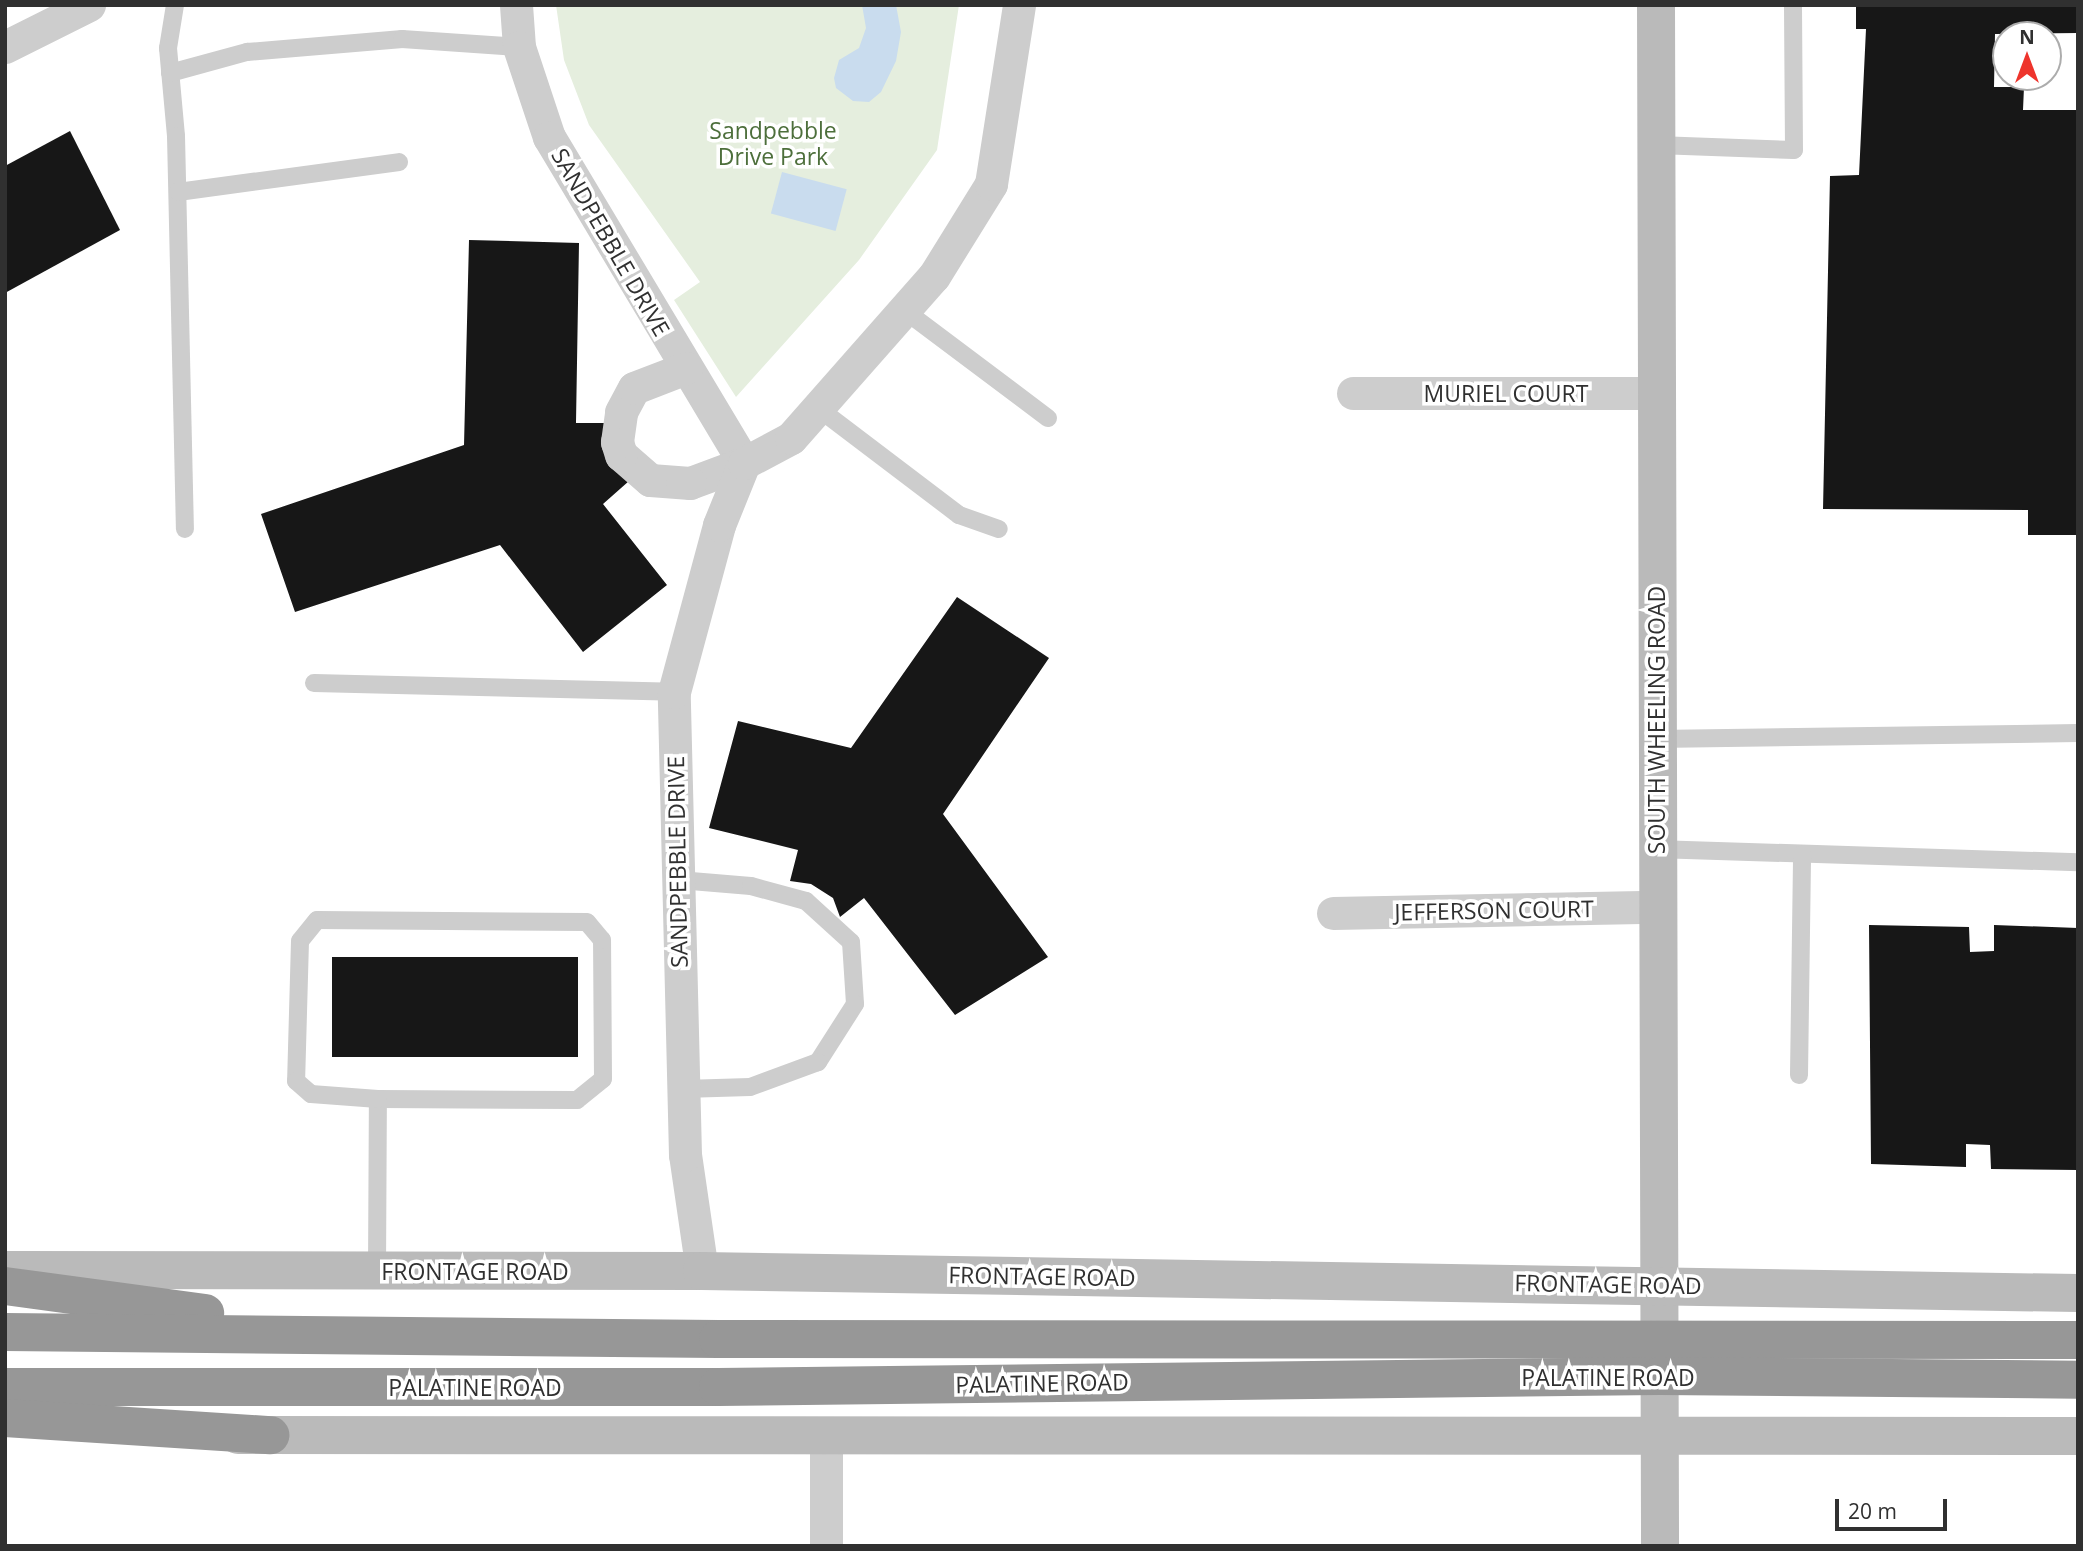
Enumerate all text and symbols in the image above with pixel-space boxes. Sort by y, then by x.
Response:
north arrow [1992,21,2062,91]
text: N [2019,24,2035,50]
park label: Sandpebble Drive Park [709,116,837,170]
street label: SANDPEBBLE DRIVE [546,143,676,341]
street label: MURIEL COURT [1424,379,1588,407]
street label: SOUTH WHEELING ROAD [1642,586,1670,854]
street label: SANDPEBBLE DRIVE [661,756,693,968]
street label: JEFFERSON COURT [1394,894,1594,926]
street label: FRONTAGE ROAD [381,1257,569,1285]
street label: FRONTAGE ROAD [948,1261,1136,1291]
street label: FRONTAGE ROAD [1514,1269,1702,1299]
street label: PALATINE ROAD [1521,1363,1695,1391]
street label: PALATINE ROAD [955,1368,1129,1398]
street label: PALATINE ROAD [388,1373,562,1401]
scale bar [1838,1484,1950,1528]
text: 20 m [1848,1497,1897,1525]

